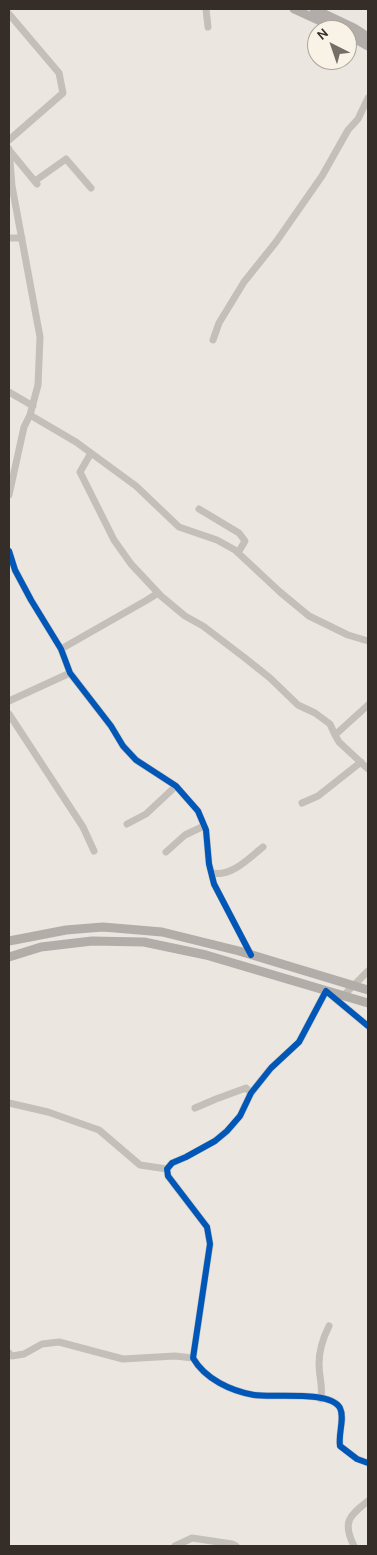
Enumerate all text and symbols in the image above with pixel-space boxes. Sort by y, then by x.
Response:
north arrow [307,20,357,70]
text: N [313,24,332,44]

